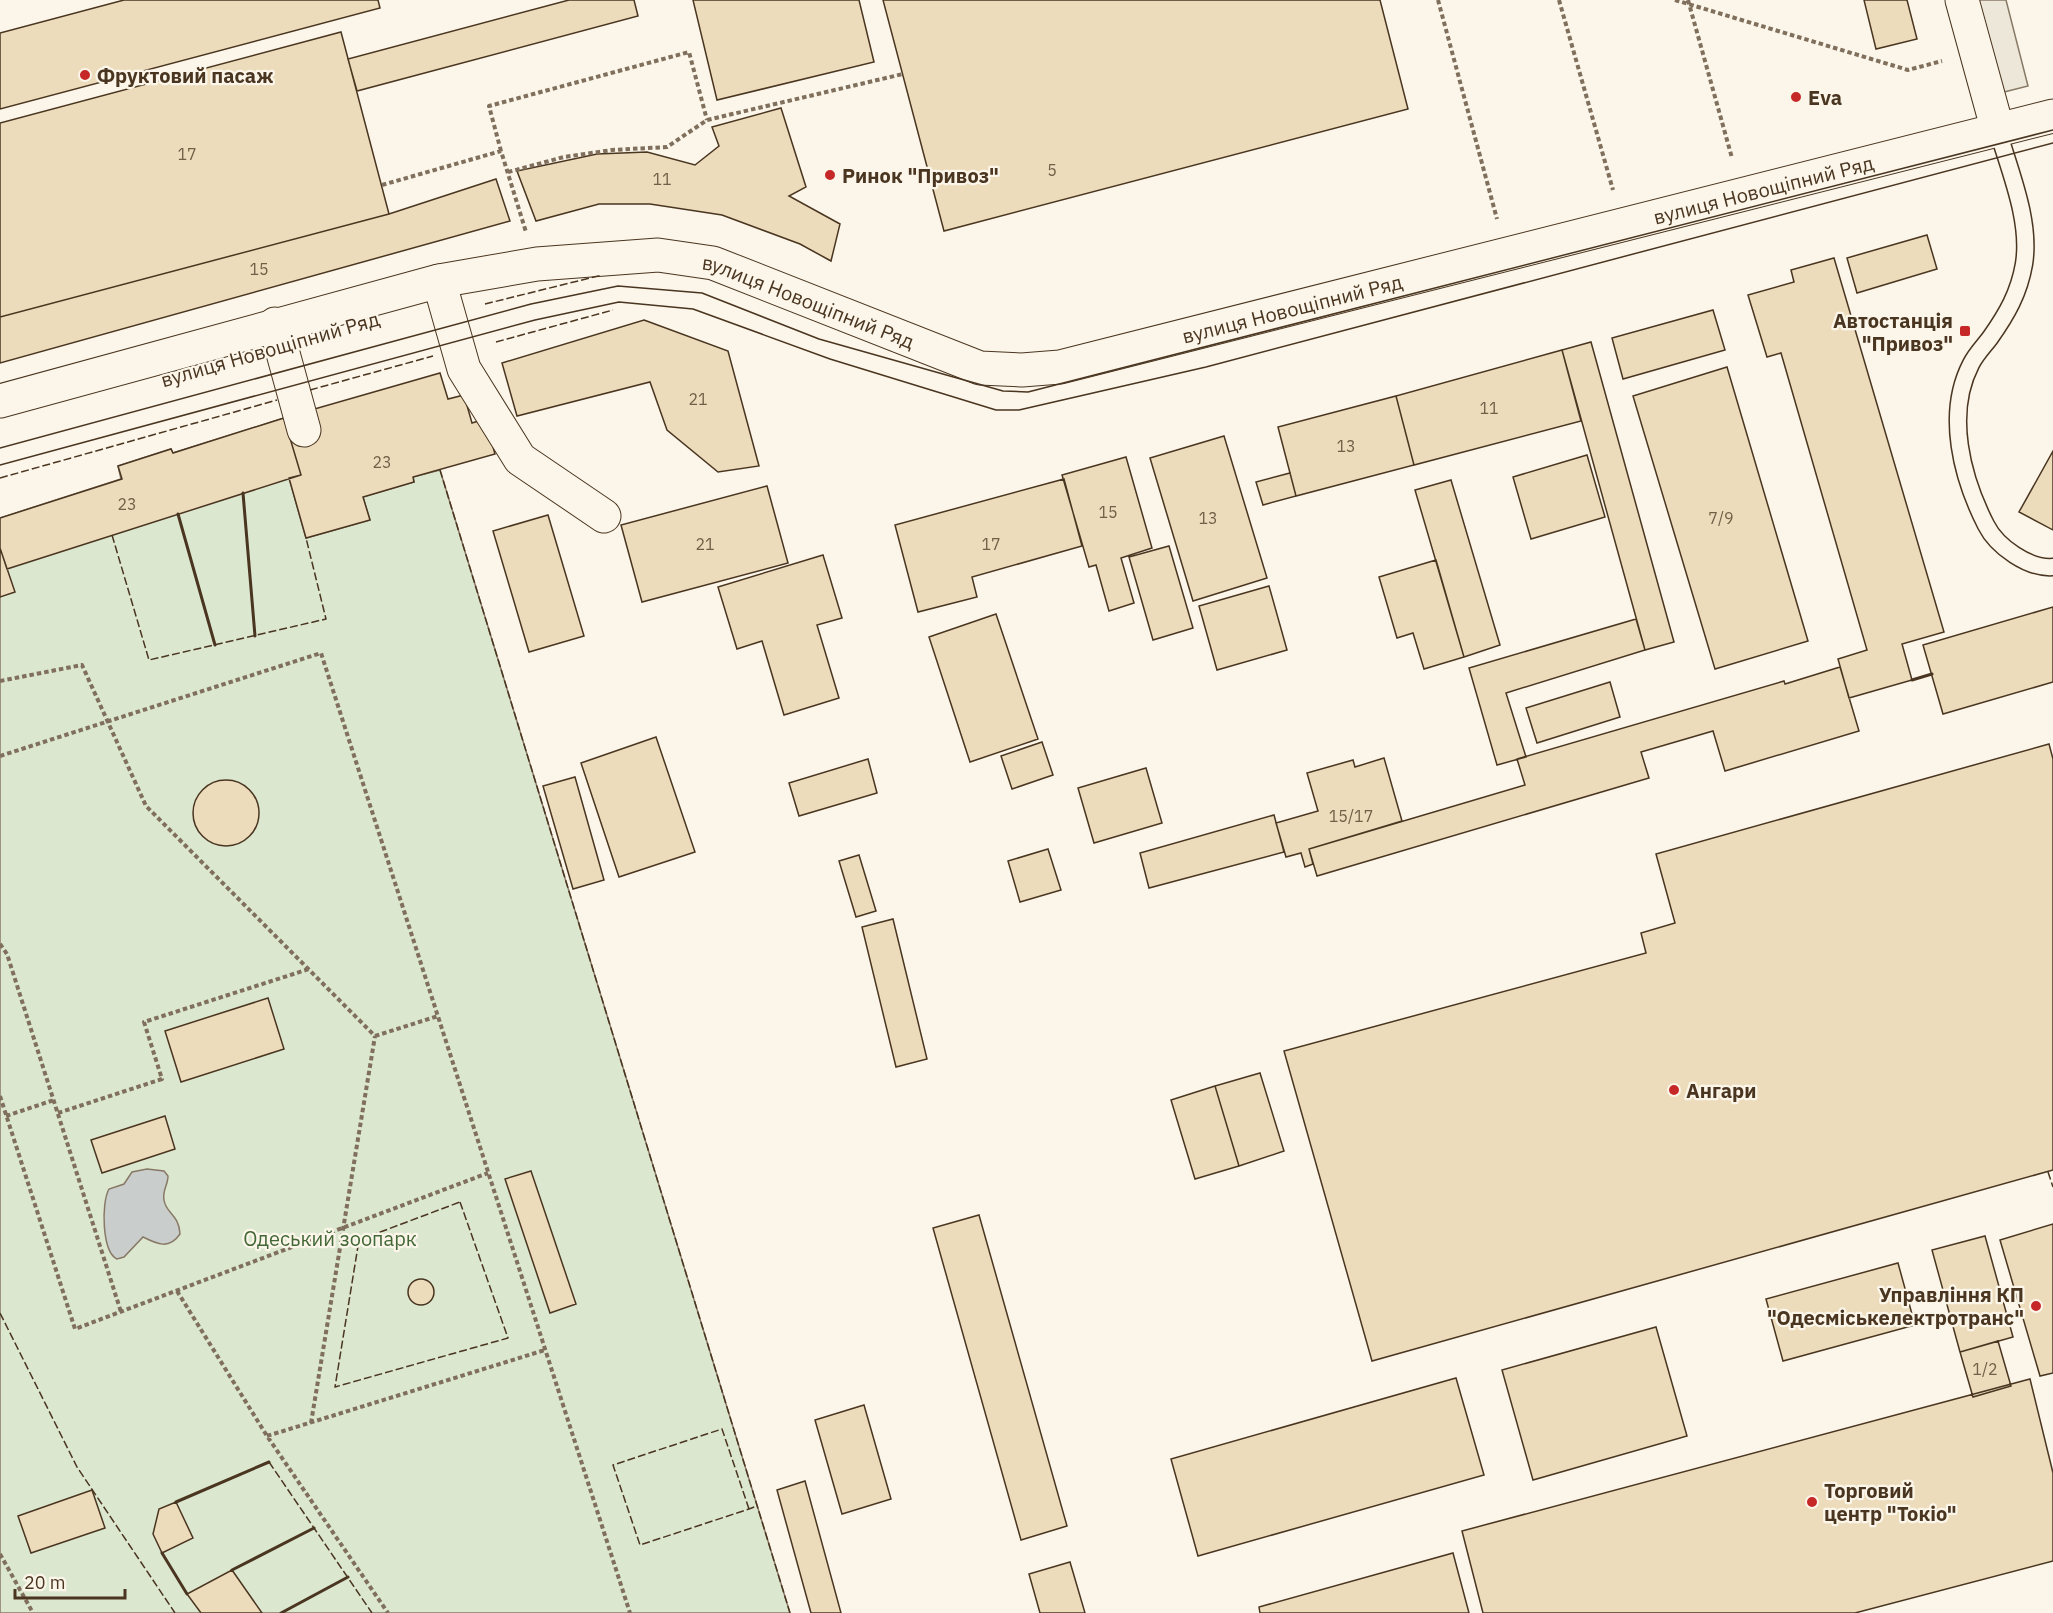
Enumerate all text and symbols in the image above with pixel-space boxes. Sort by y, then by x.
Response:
place label: Фруктовий пасаж [97,62,274,89]
marker: Фруктовий пасаж [78,68,92,82]
place label: Eva [1808,84,1842,111]
marker: Eva [1789,90,1803,104]
house number: 17 [177,144,197,164]
street label: вулиця Новощіпний Ряд [1650,148,1876,230]
house number: 5 [1047,160,1057,180]
place label: Ринок "Привоз" [842,162,999,189]
marker: Ринок "Привоз" [823,168,837,182]
house number: 11 [652,169,672,189]
street label: вулиця Новощіпний Ряд [700,248,919,355]
house number: 15 [249,259,269,279]
street label: вулиця Новощіпний Ряд [1179,267,1405,349]
street label: вулиця Новощіпний Ряд [157,305,383,393]
place label: Автостанція "Привоз" [1833,307,1953,357]
marker: Автостанція "Привоз" [1958,324,1972,338]
house number: 21 [688,389,708,409]
house number: 11 [1479,398,1499,418]
house number: 13 [1336,436,1356,456]
house number: 23 [372,452,392,472]
house number: 23 [117,494,137,514]
house number: 15 [1098,502,1118,522]
house number: 13 [1198,508,1218,528]
house number: 7/9 [1708,508,1734,528]
house number: 21 [695,534,715,554]
house number: 17 [981,534,1001,554]
house number: 15/17 [1329,806,1373,826]
place label: Ангари [1686,1077,1757,1104]
marker: Ангари [1667,1083,1681,1097]
park label: Одеський зоопарк [243,1225,417,1252]
place label: Управління КП "Одесміськелектротранс" [1767,1281,2024,1331]
marker: Управління КП "Одесміськелектротранс" [2029,1299,2043,1313]
house number: 1/2 [1972,1359,1998,1379]
place label: Торговий центр "Токіо" [1824,1477,1957,1527]
marker: Торговий центр "Токіо" [1805,1495,1819,1509]
scale bar [15,1562,124,1600]
text: 20 m [24,1571,66,1594]

